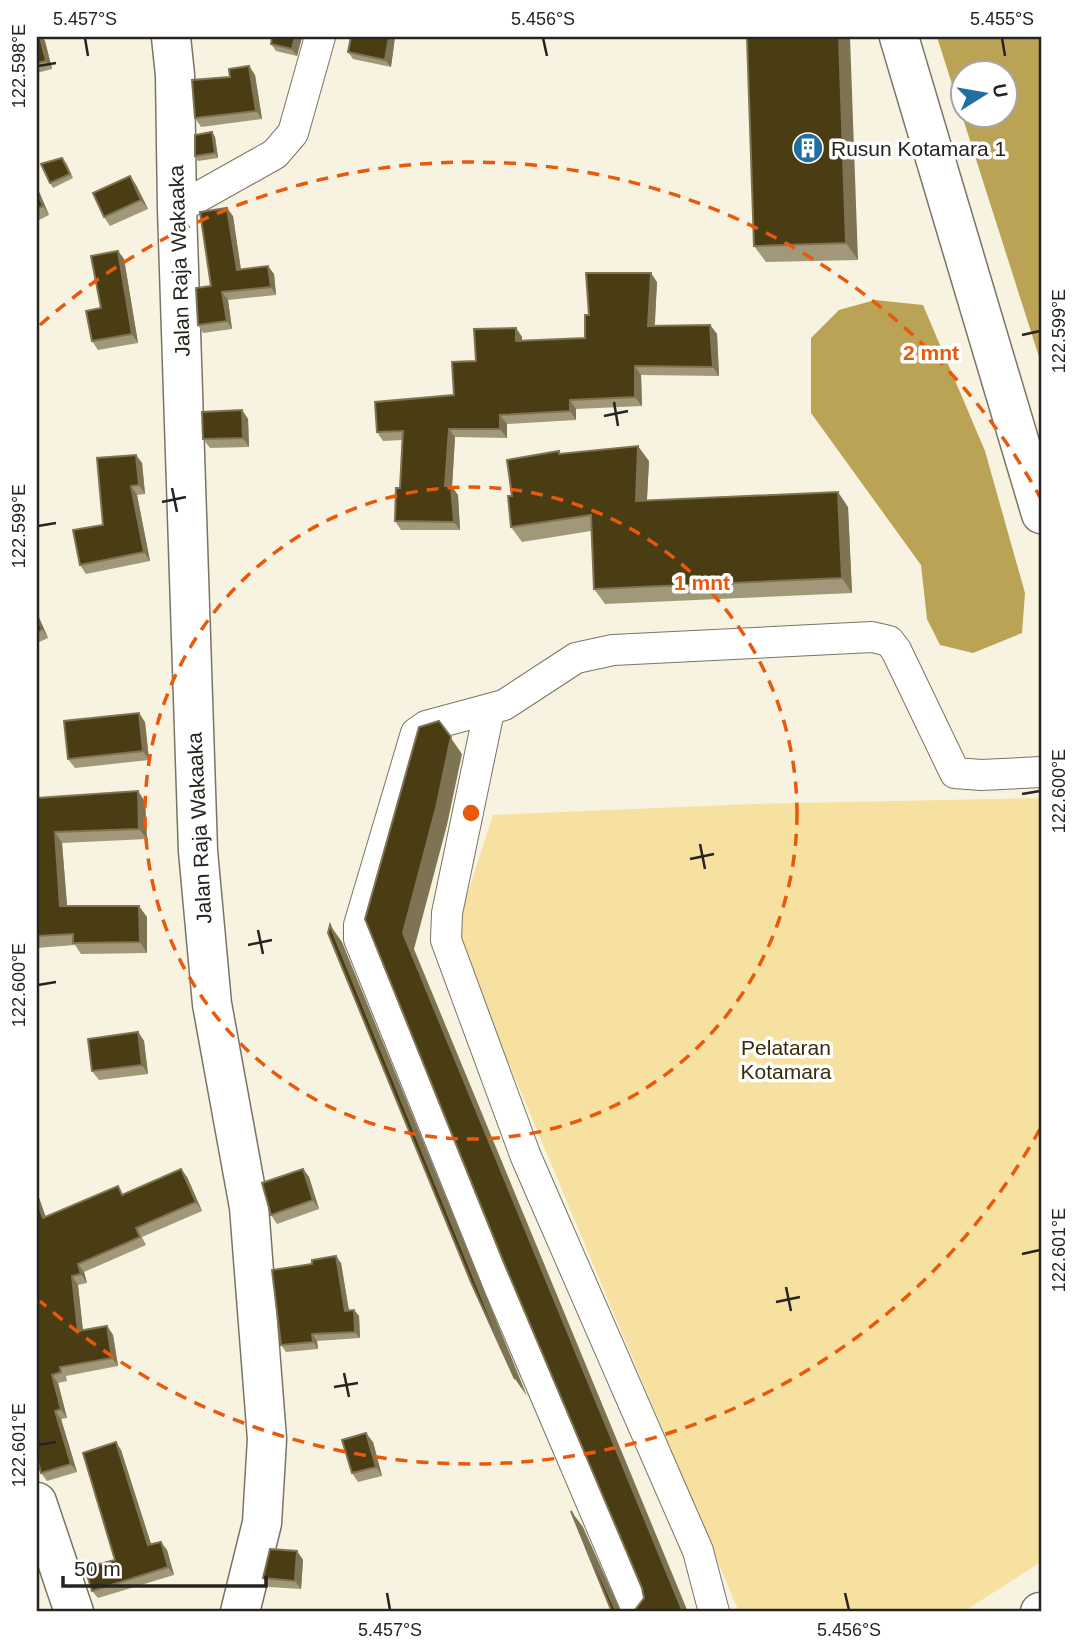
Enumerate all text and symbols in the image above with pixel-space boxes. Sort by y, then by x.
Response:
text: 5.457°S [53,9,117,29]
text: 5.456°S [511,9,575,29]
text: 5.455°S [970,9,1034,29]
text: 122.598°E [9,24,29,108]
north arrow [948,60,1018,130]
text: U [989,82,1012,100]
building icon: Rusun Kotamara 1 [791,131,825,165]
place label: Rusun Kotamara 1 [831,137,1006,160]
street label: Jalan Raja Wakaaka [164,164,194,357]
text: 122.599°E [1049,289,1069,373]
text: 2 mnt [903,341,959,364]
text: 122.599°E [9,484,29,568]
text: 1 mnt [674,571,730,594]
street label: Jalan Raja Wakaaka [182,731,216,924]
text: 122.600°E [1049,749,1069,833]
centre of rings [459,801,483,825]
text: 122.600°E [9,943,29,1027]
park label: Pelataran Kotamara [740,1036,832,1083]
text: 122.601°E [1049,1208,1069,1292]
text: 122.601°E [9,1403,29,1487]
scale bar [63,1544,266,1588]
text: 50 m [74,1557,121,1580]
text: 5.457°S [358,1620,422,1640]
text: 5.456°S [817,1620,881,1640]

